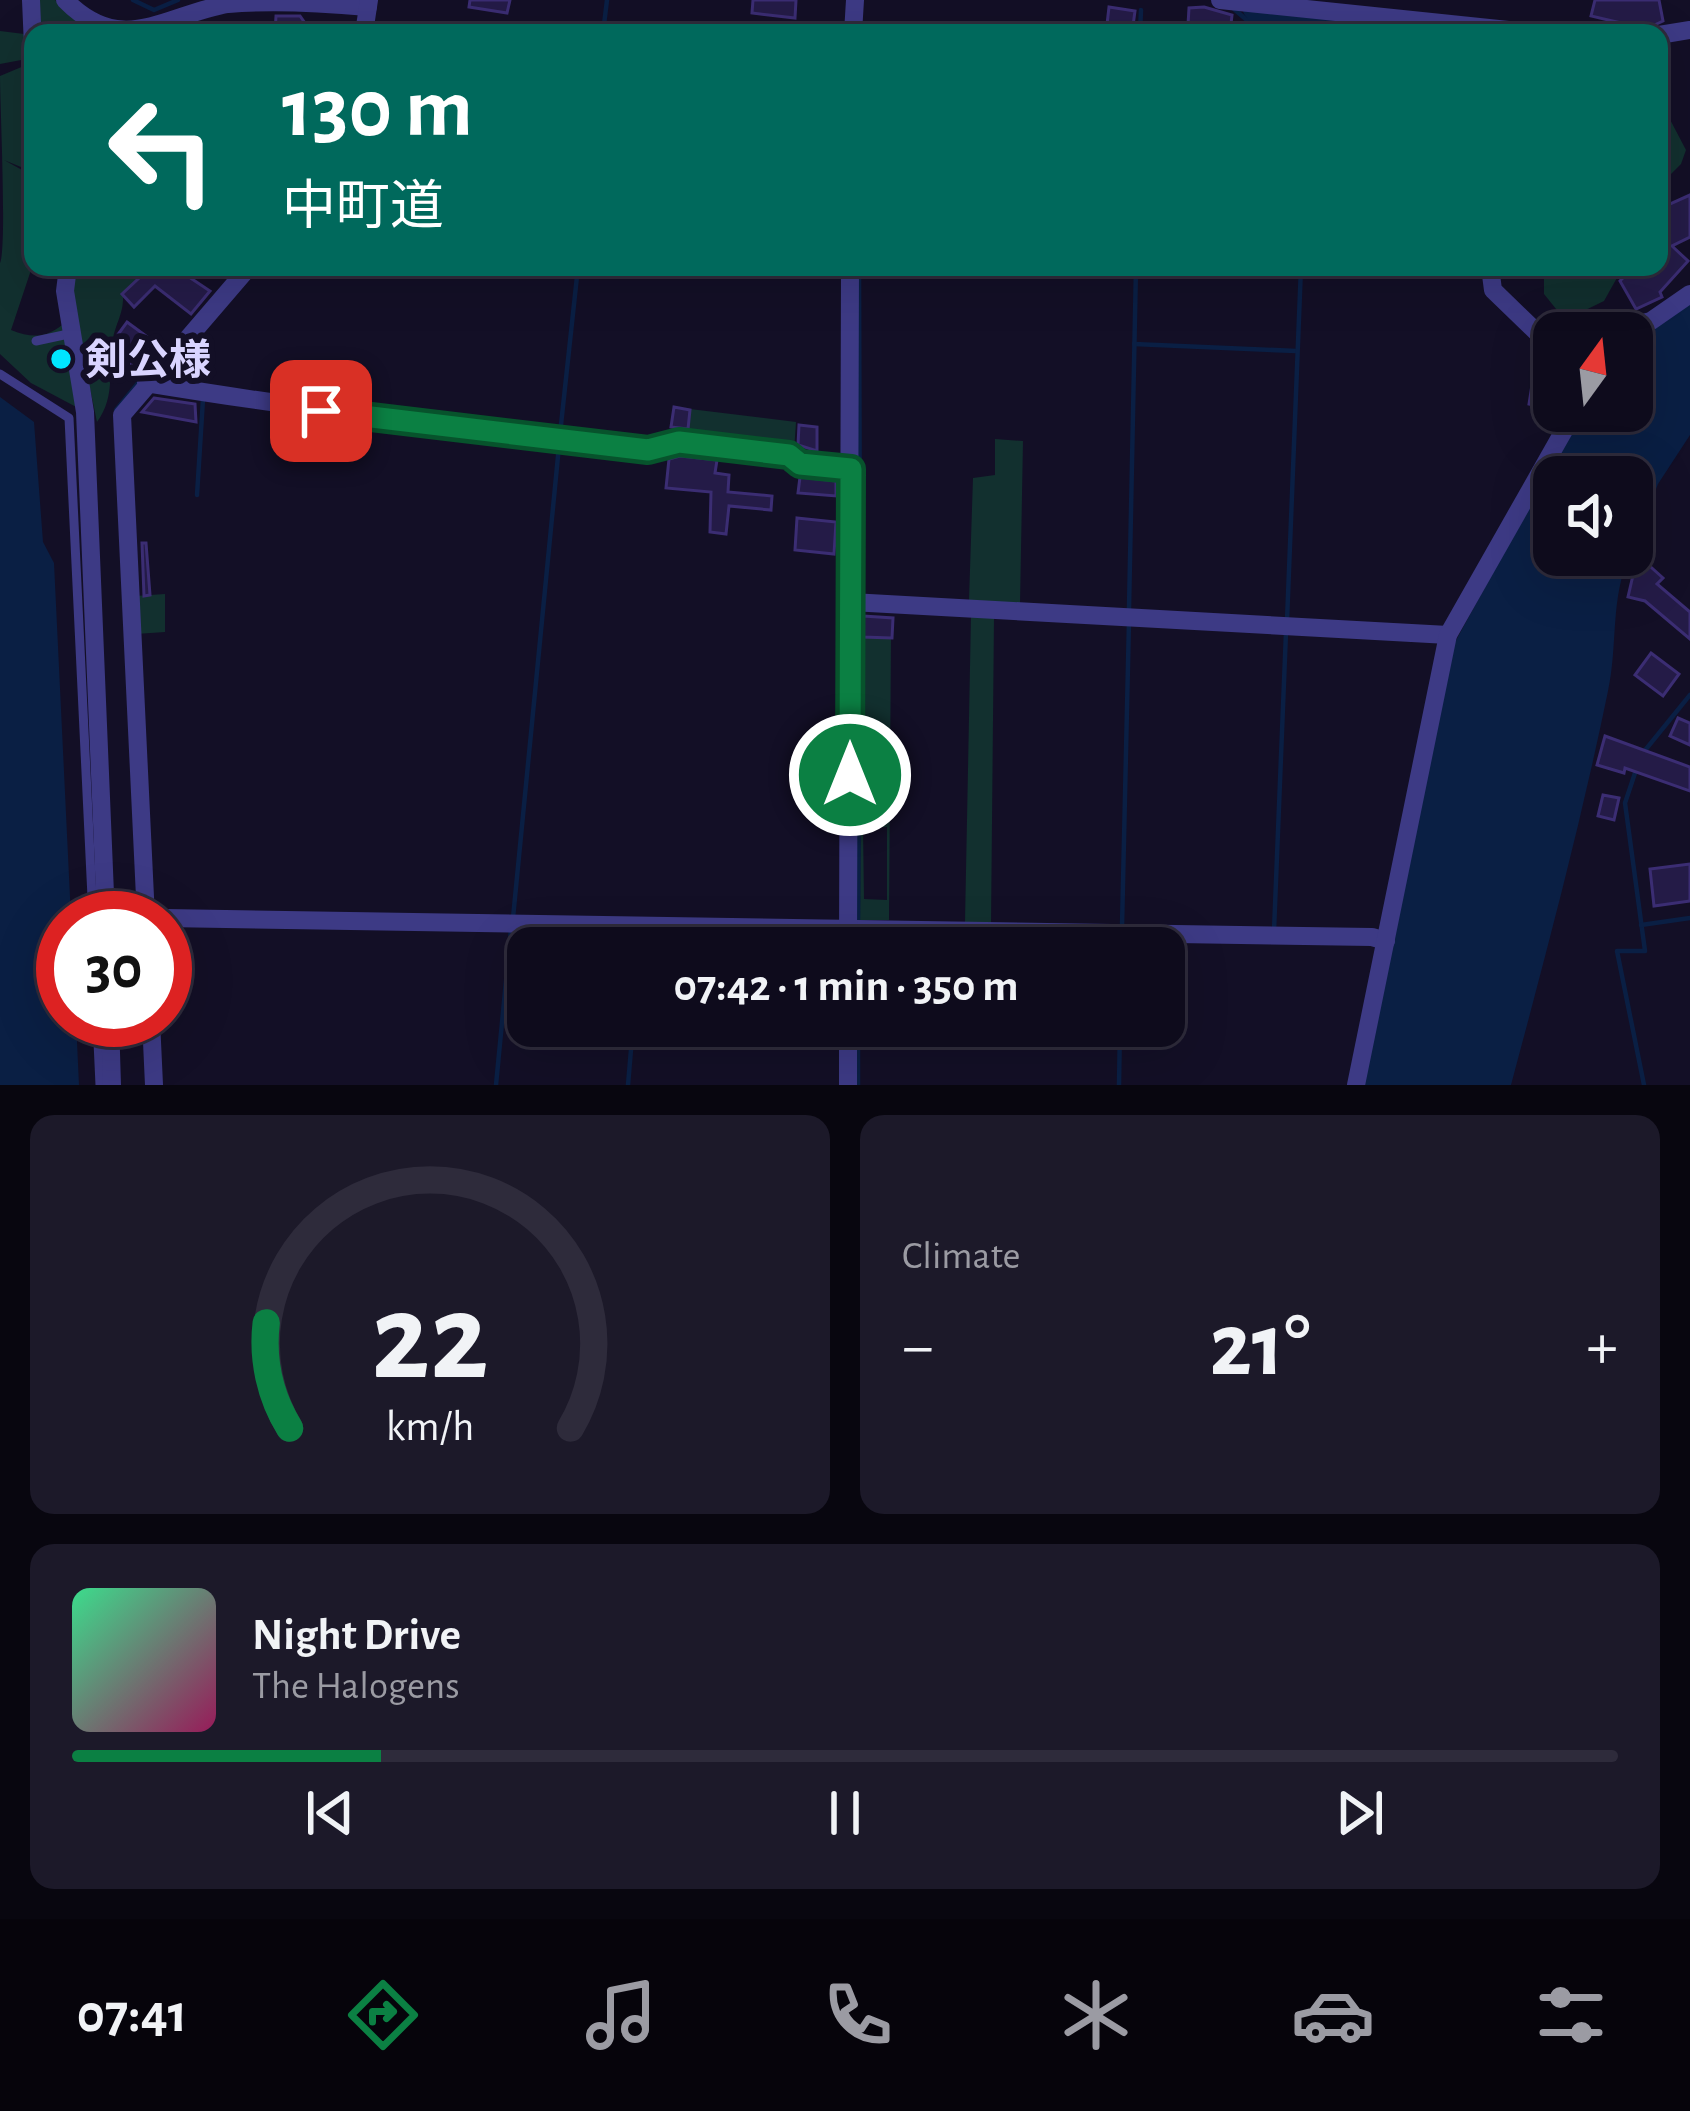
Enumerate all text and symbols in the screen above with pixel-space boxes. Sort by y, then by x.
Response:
text: 130 m [282,68,473,152]
icon: left [84,72,240,228]
text: 中町道 [282,181,444,235]
north arrow [1533,312,1653,432]
map controls [1533,312,1653,576]
place label: 剣公様 [85,338,211,382]
marker: 剣公様 [48,346,74,372]
pin [270,360,372,462]
icon: arrive [288,378,354,444]
button: sound [1533,456,1653,576]
position arrow [787,712,913,838]
speed limit sign: 30 [36,891,192,1047]
text: 07:42 · 1 min · 350 m [673,964,1019,1009]
text: Climate [902,1237,1020,1276]
text: 22 [371,1277,489,1402]
text: 21° [1209,1302,1311,1392]
text: − [902,1314,934,1380]
text: + [1586,1314,1618,1380]
text: km/h [386,1405,474,1448]
text: Night Drive [252,1613,461,1658]
text: The Halogens [252,1667,460,1706]
icon: previous [297,1780,363,1846]
icon: pause [812,1780,878,1846]
icon: next [1327,1780,1393,1846]
icon: directions [341,1973,425,2057]
icon: music [579,1973,663,2057]
icon: phone [816,1973,900,2057]
icon: climate [1054,1973,1138,2057]
icon: car [1291,1973,1375,2057]
icon: filters [1529,1973,1613,2057]
text: 07:41 [77,1988,187,2042]

